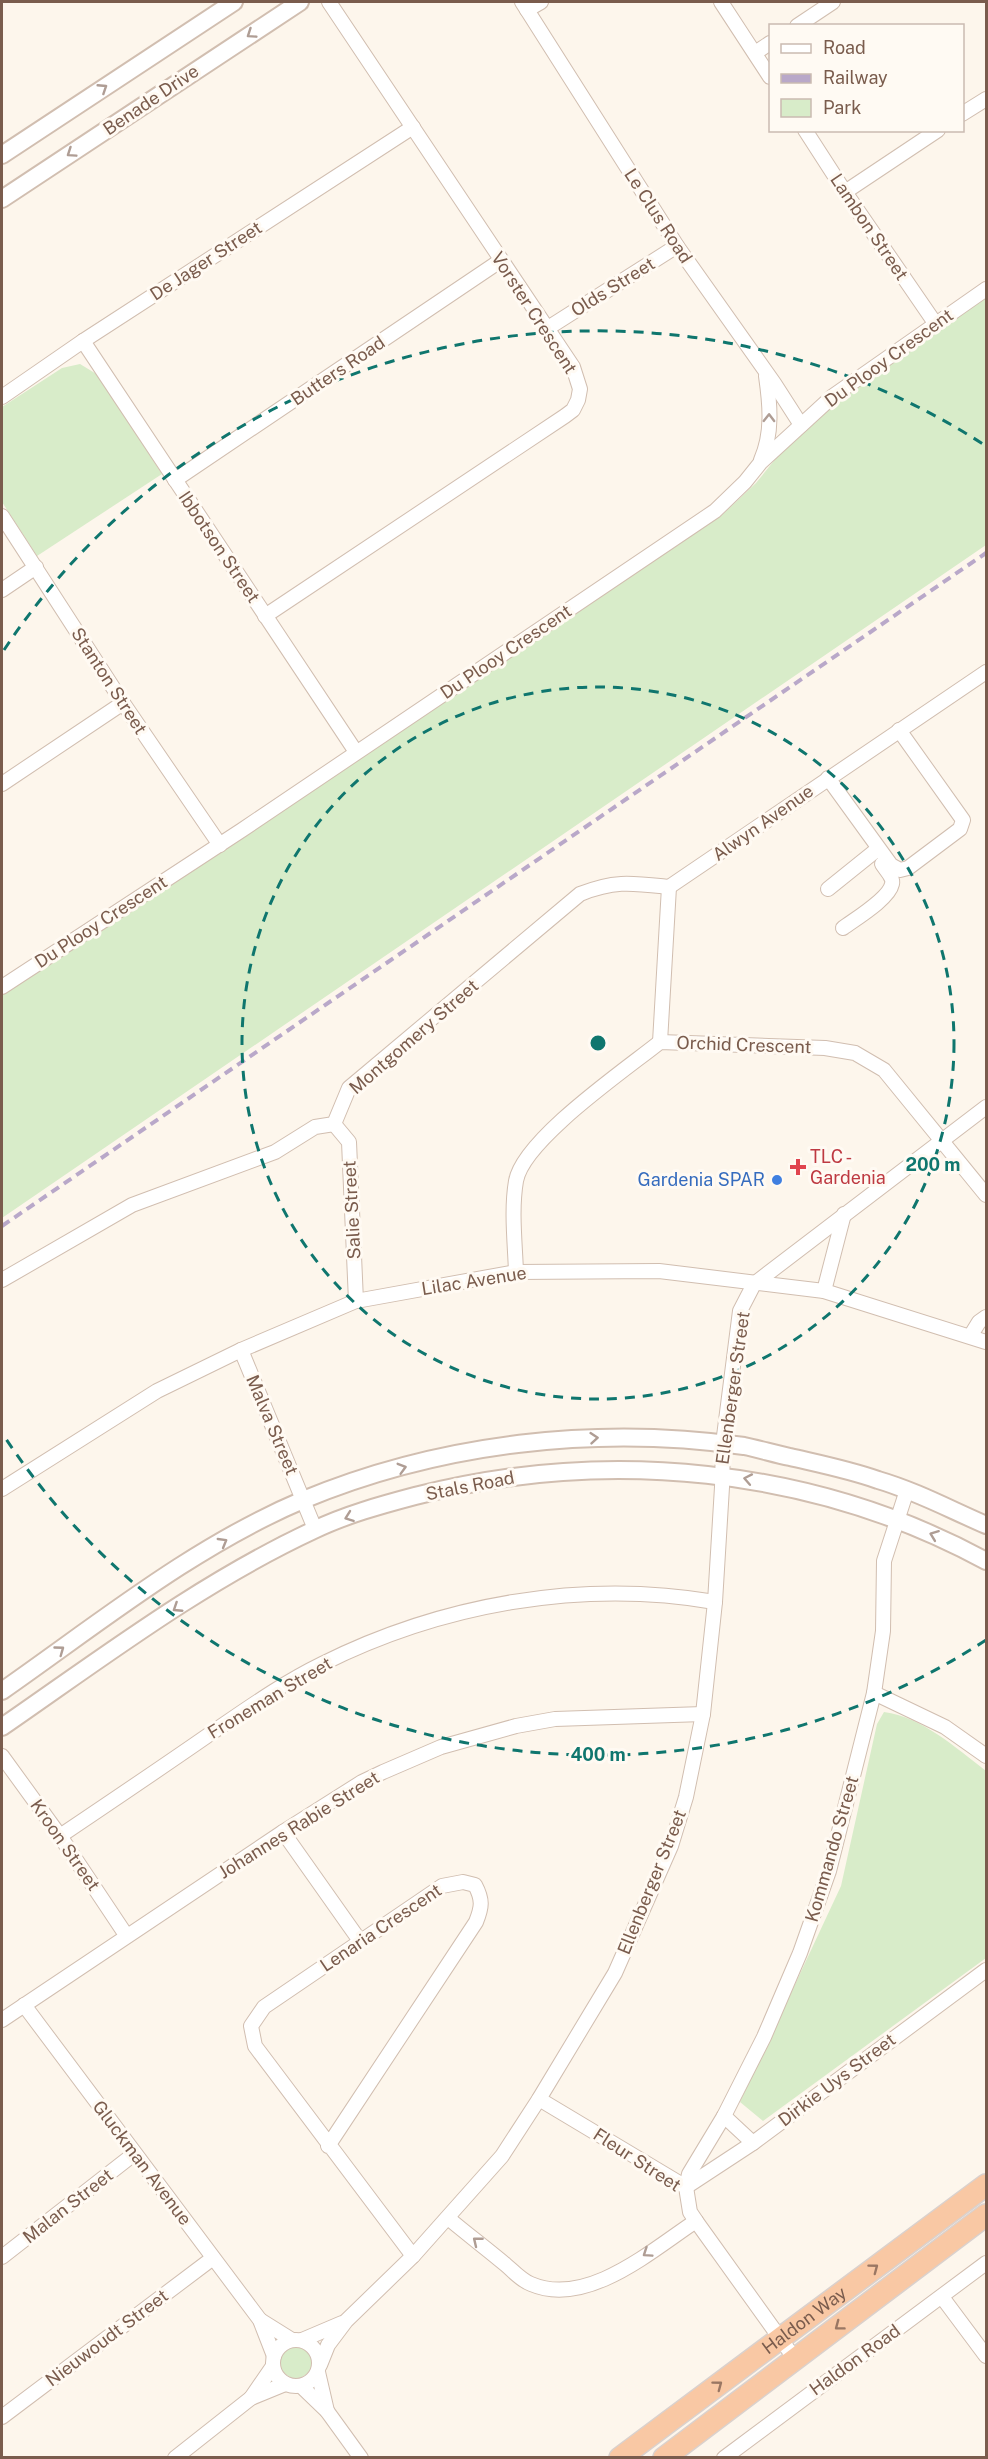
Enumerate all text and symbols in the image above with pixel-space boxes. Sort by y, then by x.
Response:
legend [769,24,964,132]
one-way arrow [247,27,258,38]
text: Road [823,37,866,58]
street label: Benade Drive [99,60,203,139]
text: Railway [823,67,888,88]
one-way arrow [97,84,107,96]
text: Park [823,97,861,118]
one-way arrow [67,146,78,157]
street label: Le Clus Road [620,164,697,267]
street label: Lambon Street [826,169,913,284]
street label: De Jager Street [146,217,266,305]
street label: Vorster Crescent [487,248,582,378]
street label: Olds Street [567,253,659,321]
street label: Du Plooy Crescent [820,304,957,411]
street label: Butters Road [287,332,389,410]
one-way arrow [763,413,776,422]
street label: Ibbotson Street [174,487,264,606]
street label: Du Plooy Crescent [436,600,575,703]
street label: Stanton Street [67,623,152,738]
street label: Alwyn Avenue [708,780,817,865]
street label: Du Plooy Crescent [31,871,171,972]
street label: Montgomery Street [345,975,482,1098]
street label: Orchid Crescent [676,1032,812,1057]
centre of rings [588,1033,608,1053]
place label: TLC - Gardenia [810,1146,886,1188]
text: 200 m [906,1154,960,1175]
street label: Salie Street [338,1160,365,1260]
marker: TLC - Gardenia [791,1160,805,1174]
place label: Gardenia SPAR [638,1169,765,1190]
marker: Gardenia SPAR [770,1173,784,1187]
street label: Lilac Avenue [420,1262,528,1299]
street label: Ellenberger Street [711,1310,754,1466]
street label: Malva Street [242,1372,303,1478]
one-way arrow [590,1432,599,1445]
one-way arrow [396,1463,407,1475]
street label: Stals Road [424,1467,516,1504]
one-way arrow [743,1474,752,1486]
one-way arrow [344,1509,355,1522]
one-way arrow [929,1530,940,1542]
one-way arrow [216,1538,227,1550]
one-way arrow [173,1601,184,1612]
one-way arrow [53,1646,64,1657]
street label: Froneman Street [204,1652,336,1743]
text: 400 m [570,1744,626,1765]
street label: Johannes Rabie Street [214,1766,383,1883]
street label: Kommando Street [801,1773,862,1924]
street label: Kroon Street [26,1795,105,1895]
street label: Ellenberger Street [613,1806,690,1957]
street label: Lenaria Crescent [316,1879,445,1976]
street label: Dirkie Uys Street [774,2029,899,2130]
street label: Gluckman Avenue [89,2096,196,2229]
street label: Fleur Street [589,2123,685,2196]
street label: Malan Street [18,2164,117,2247]
one-way arrow [473,2238,484,2249]
one-way arrow [643,2246,654,2257]
one-way arrow [867,2265,878,2276]
street label: Haldon Way [758,2282,851,2358]
street label: Nieuwoudt Street [41,2285,172,2390]
one-way arrow [835,2319,846,2330]
street label: Haldon Road [805,2320,904,2400]
one-way arrow [711,2381,722,2392]

